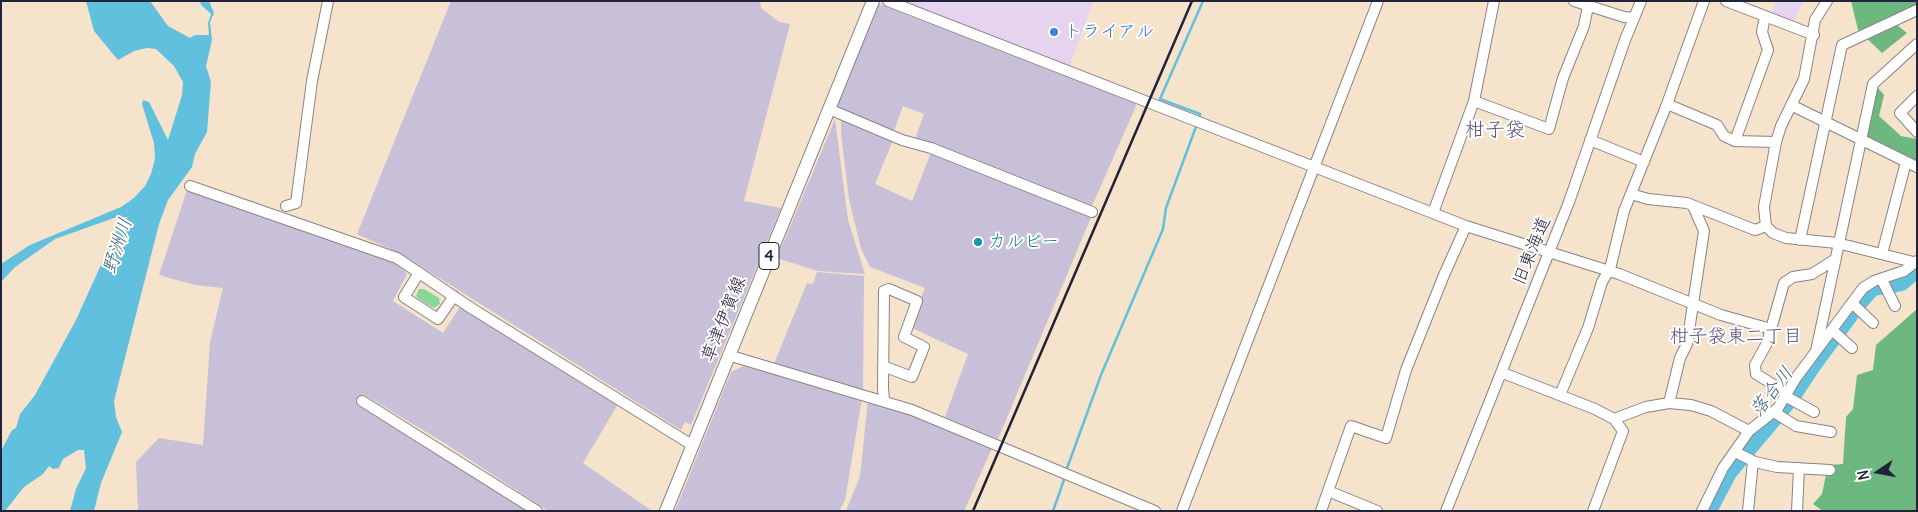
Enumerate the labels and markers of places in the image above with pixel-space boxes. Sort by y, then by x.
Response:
place label: トライアル [1064,21,1154,43]
marker: トライアル [1048,26,1060,38]
place label: カルビー [988,231,1059,253]
marker: カルビー [972,236,984,248]

